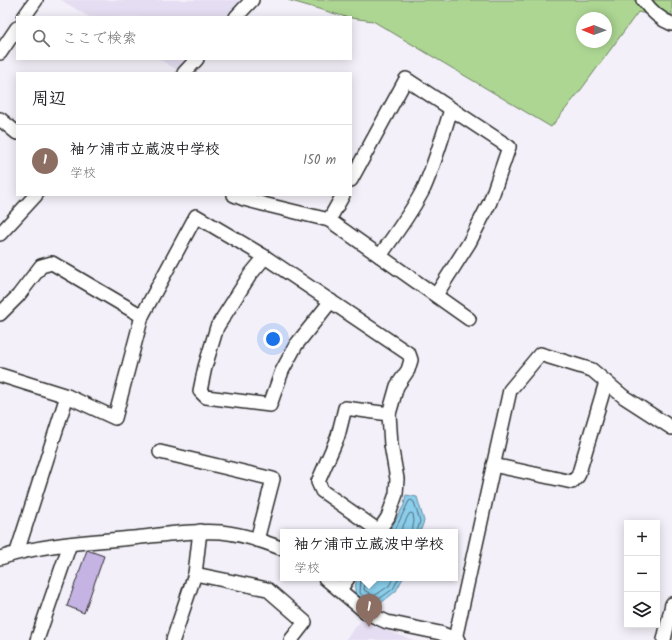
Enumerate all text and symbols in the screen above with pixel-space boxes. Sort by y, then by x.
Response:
north arrow [576,12,612,48]
search box [16,16,352,60]
icon: search [30,27,52,49]
text: ここで検索 [62,27,137,51]
text: 周辺 [32,86,66,113]
text: 袖ケ浦市立蔵波中学校 [70,138,220,162]
text: 1 [43,150,47,171]
text: 150 m [303,150,336,171]
text: 学校 [70,163,96,184]
your location [263,329,283,349]
map controls [624,520,660,628]
button: + [624,520,660,556]
popup [280,529,458,581]
text: 袖ケ浦市立蔵波中学校 [294,533,444,557]
button: − [624,556,660,592]
text: 学校 [294,558,320,579]
button: layers [624,592,660,628]
pin: 1 [356,594,382,627]

